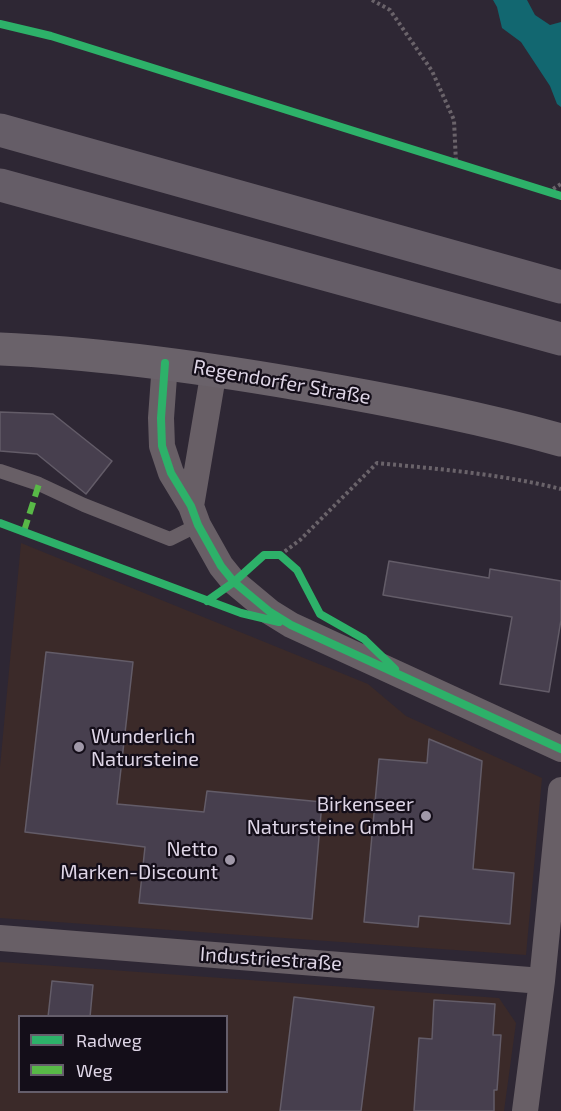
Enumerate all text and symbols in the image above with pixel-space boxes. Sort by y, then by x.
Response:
street label: Regendorfer Straße [191,355,373,409]
place label: Wunderlich Natursteine [91,724,199,771]
marker: Wunderlich Natursteine [72,740,86,754]
place label: Birkenseer Natursteine GmbH [247,792,414,839]
marker: Birkenseer Natursteine GmbH [419,809,433,823]
place label: Netto Marken-Discount [60,837,218,884]
marker: Netto Marken-Discount [223,853,237,867]
street label: Industriestraße [199,942,343,976]
legend [18,1015,228,1093]
text: Radweg [76,1029,142,1051]
text: Weg [76,1059,112,1081]

